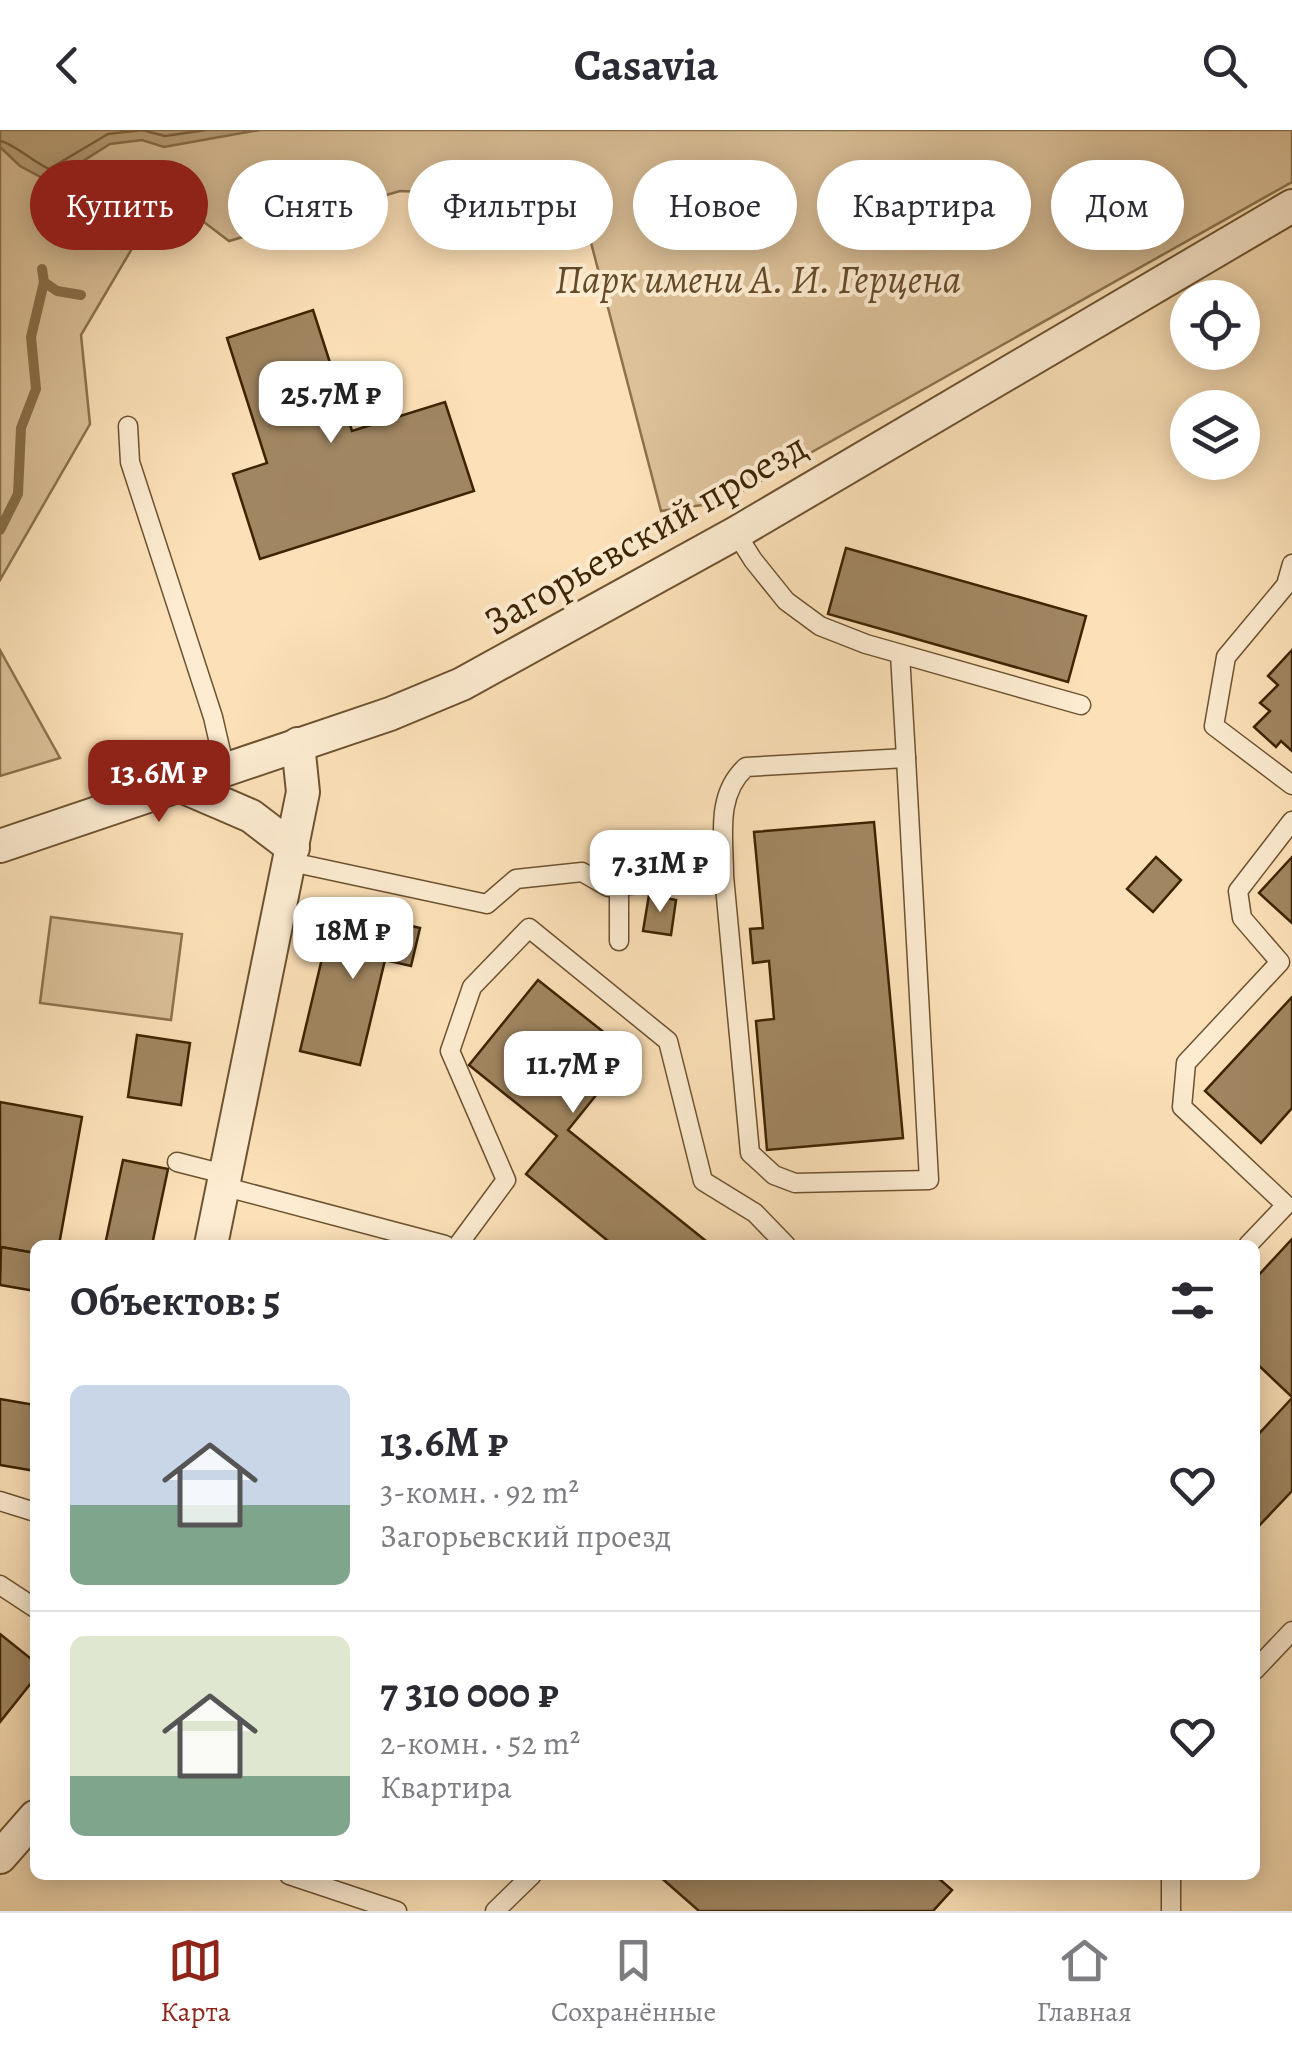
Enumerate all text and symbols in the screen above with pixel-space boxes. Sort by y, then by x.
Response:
text: Casavia [574,34,718,96]
icon: back [40,38,95,93]
icon: search [1197,38,1252,93]
chip: Купить [30,160,208,250]
chip: Снять [228,160,388,250]
chip: Фильтры [408,160,613,250]
chip: Новое [633,160,797,250]
chip: Квартира [817,160,1031,250]
chip: Дом [1051,160,1184,250]
park label: Парк имени А. И. Герцена [555,252,961,307]
map controls [1170,280,1260,480]
button: locate [1170,280,1260,370]
pin: 25.7M ₽ [239,361,423,446]
text: 25.7M ₽ [281,371,381,415]
button: layers [1170,390,1260,480]
street label: Загорьевский проезд [474,419,817,648]
pin: 13.6M ₽ [67,740,251,825]
text: 13.6M ₽ [110,750,208,794]
pin: 7.31M ₽ [568,830,752,915]
text: 7.31M ₽ [612,840,708,884]
pin: 18M ₽ [283,897,423,982]
text: 18M ₽ [315,907,391,951]
pin: 11.7M ₽ [481,1031,665,1116]
text: 11.7M ₽ [526,1041,620,1085]
text: Объектов: 5 [70,1272,281,1329]
icon: filters [1165,1273,1220,1328]
text: 13.6M ₽ [380,1413,508,1470]
icon: home [150,1425,270,1545]
icon: heart [1165,1458,1220,1513]
text: 3-комн. · 92 m² [380,1470,579,1514]
text: Загорьевский проезд [380,1514,671,1558]
text: 7 310 000 ₽ [380,1664,559,1721]
icon: home [150,1676,270,1796]
icon: heart [1165,1709,1220,1764]
text: 2-комн. · 52 m² [380,1721,580,1765]
text: Квартира [380,1765,512,1809]
tab: Карта [160,1933,231,2031]
tab: Сохранённые [551,1933,716,2031]
tab: Главная [1037,1933,1132,2031]

